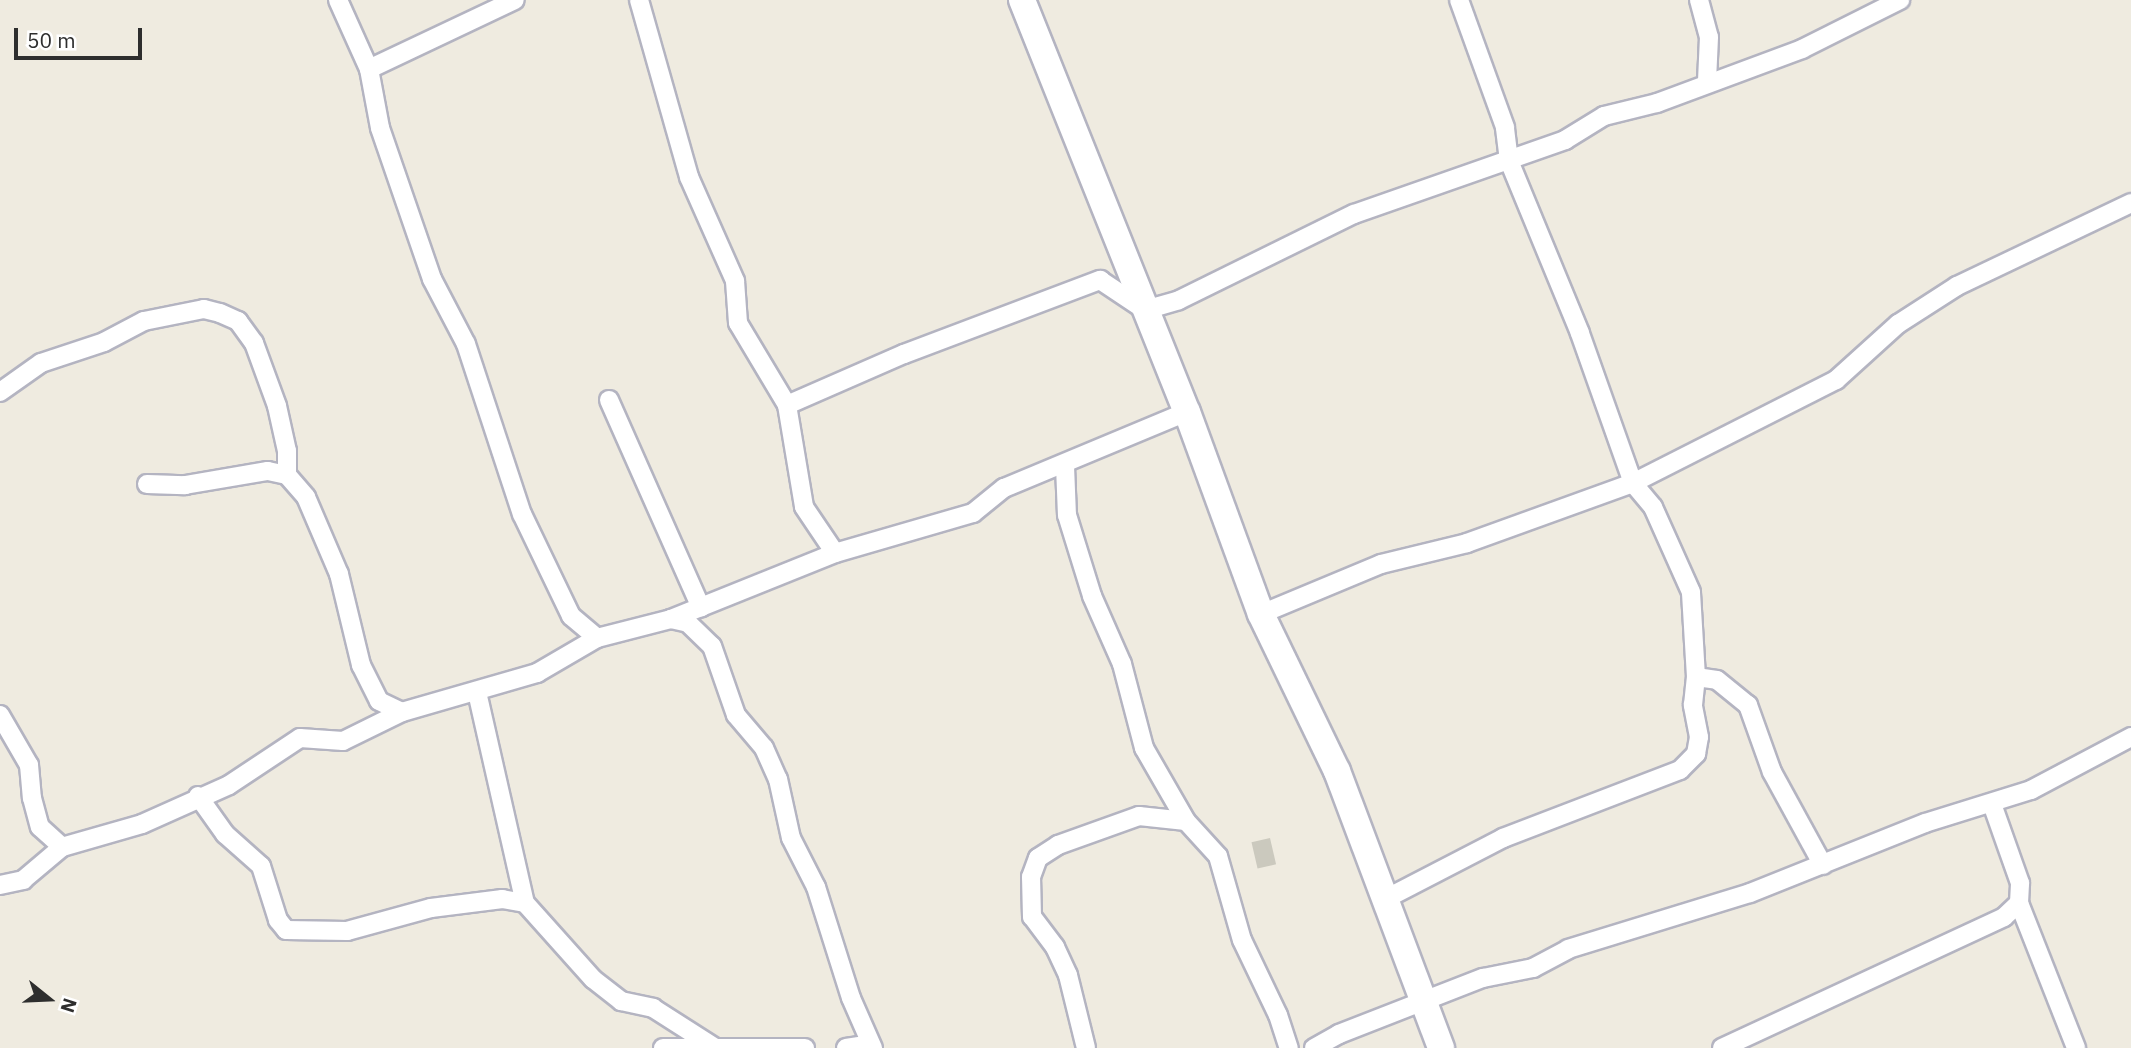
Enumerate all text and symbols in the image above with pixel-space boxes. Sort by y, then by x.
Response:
scale bar [18,14,145,58]
text: 50 m [27,26,76,54]
north arrow [14,964,84,1034]
text: N [55,995,83,1016]

